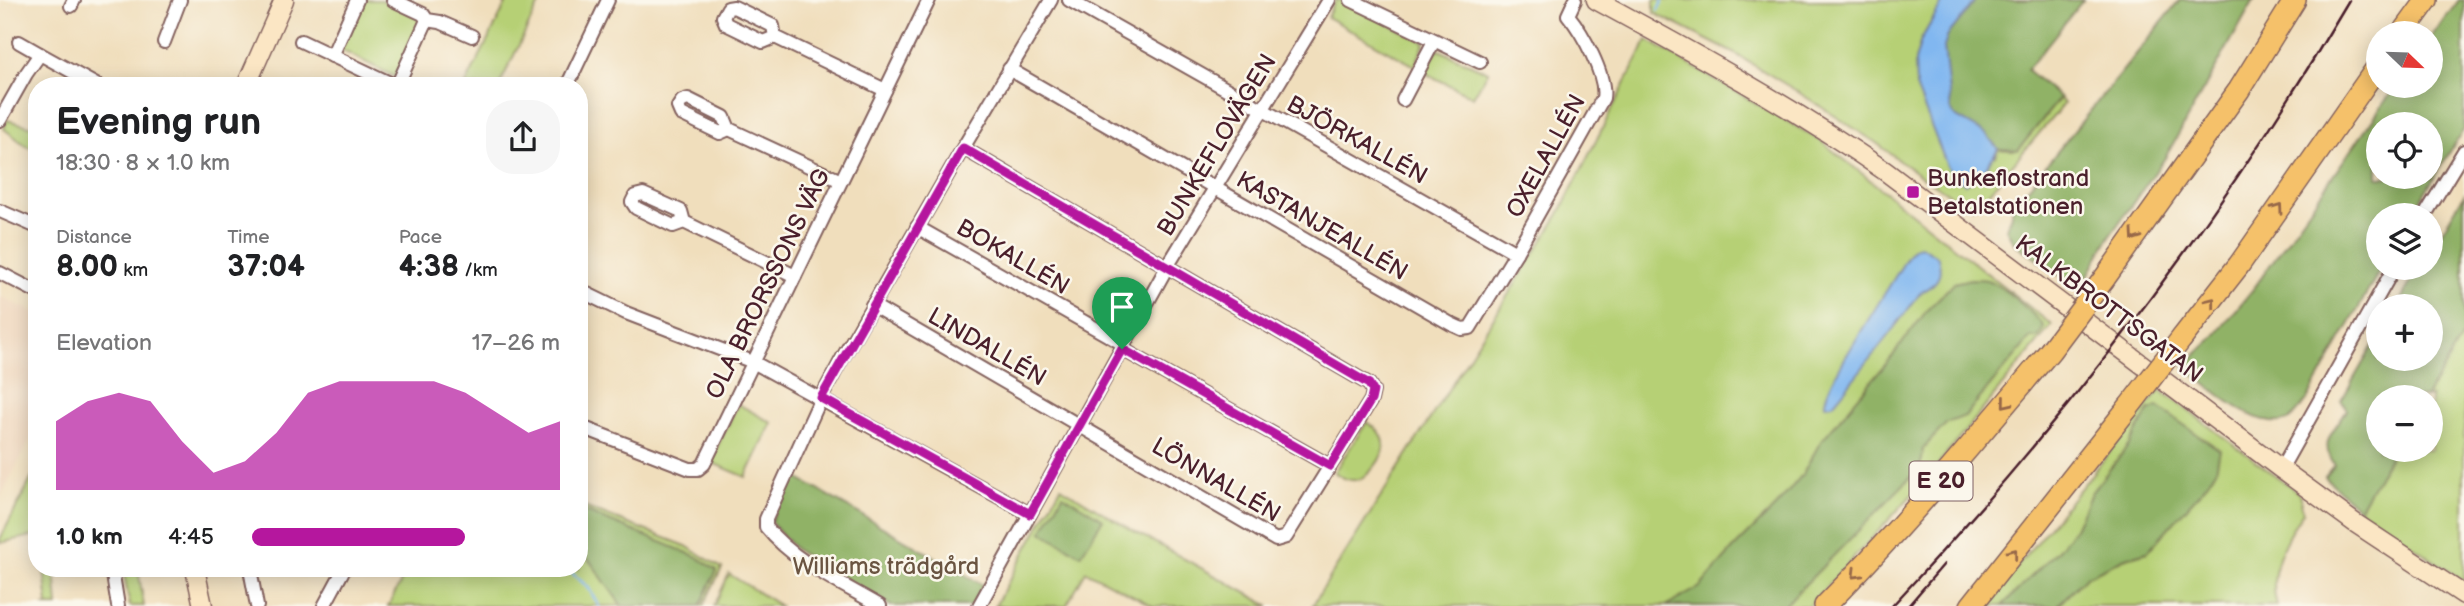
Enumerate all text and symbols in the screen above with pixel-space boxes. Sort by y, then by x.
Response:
north arrow [2366,21,2443,98]
map controls [2366,21,2443,462]
street label: BUNKEFLOVÄGEN [1151,49,1283,241]
street label: BJÖRKALLÉN [1282,89,1433,191]
street label: OXELALLÉN [1499,89,1592,223]
text: Evening run [56,100,261,145]
button: share [486,100,560,174]
button: locate [2366,112,2443,189]
text: 18:30 · 8 × 1.0 km [56,149,230,177]
street label: OLA BRORSSONS VÄG [700,164,836,404]
street label: KASTANJEALLÉN [1231,164,1413,287]
place label: Bunkeflostrand Betalstationen [1927,164,2089,221]
marker: Bunkeflostrand Betalstationen [1905,184,1921,200]
one-way arrow [2270,203,2282,216]
button: layers [2366,203,2443,280]
street label: BOKALLÉN [951,212,1075,301]
text: Distance [56,226,132,249]
text: Time [227,226,269,249]
text: Pace [399,226,442,249]
one-way arrow [2131,228,2144,241]
street label: KALKBROTTSGATAN [2009,229,2209,389]
text: 8.00 [56,249,118,285]
text: 37:04 [227,249,305,285]
text: 4:38 [399,249,459,285]
text: km [118,259,148,282]
text: /km [459,259,498,282]
pin [1092,277,1152,349]
icon: arrive [1103,288,1141,326]
button: + [2366,294,2443,371]
one-way arrow [2203,297,2215,310]
street label: LINDALLÉN [923,301,1052,392]
text: Elevation [56,329,152,357]
text: 17–26 m [472,329,560,357]
button: − [2366,385,2443,462]
one-way arrow [2002,396,2015,408]
street label: LÖNNALLÉN [1146,431,1286,529]
road number: E 20 [1910,461,1972,500]
text: 1.0 km [56,523,123,551]
text: 4:45 [168,523,214,551]
one-way arrow [2005,548,2018,560]
park label: Williams trädgård [793,552,979,581]
one-way arrow [1852,566,1865,579]

